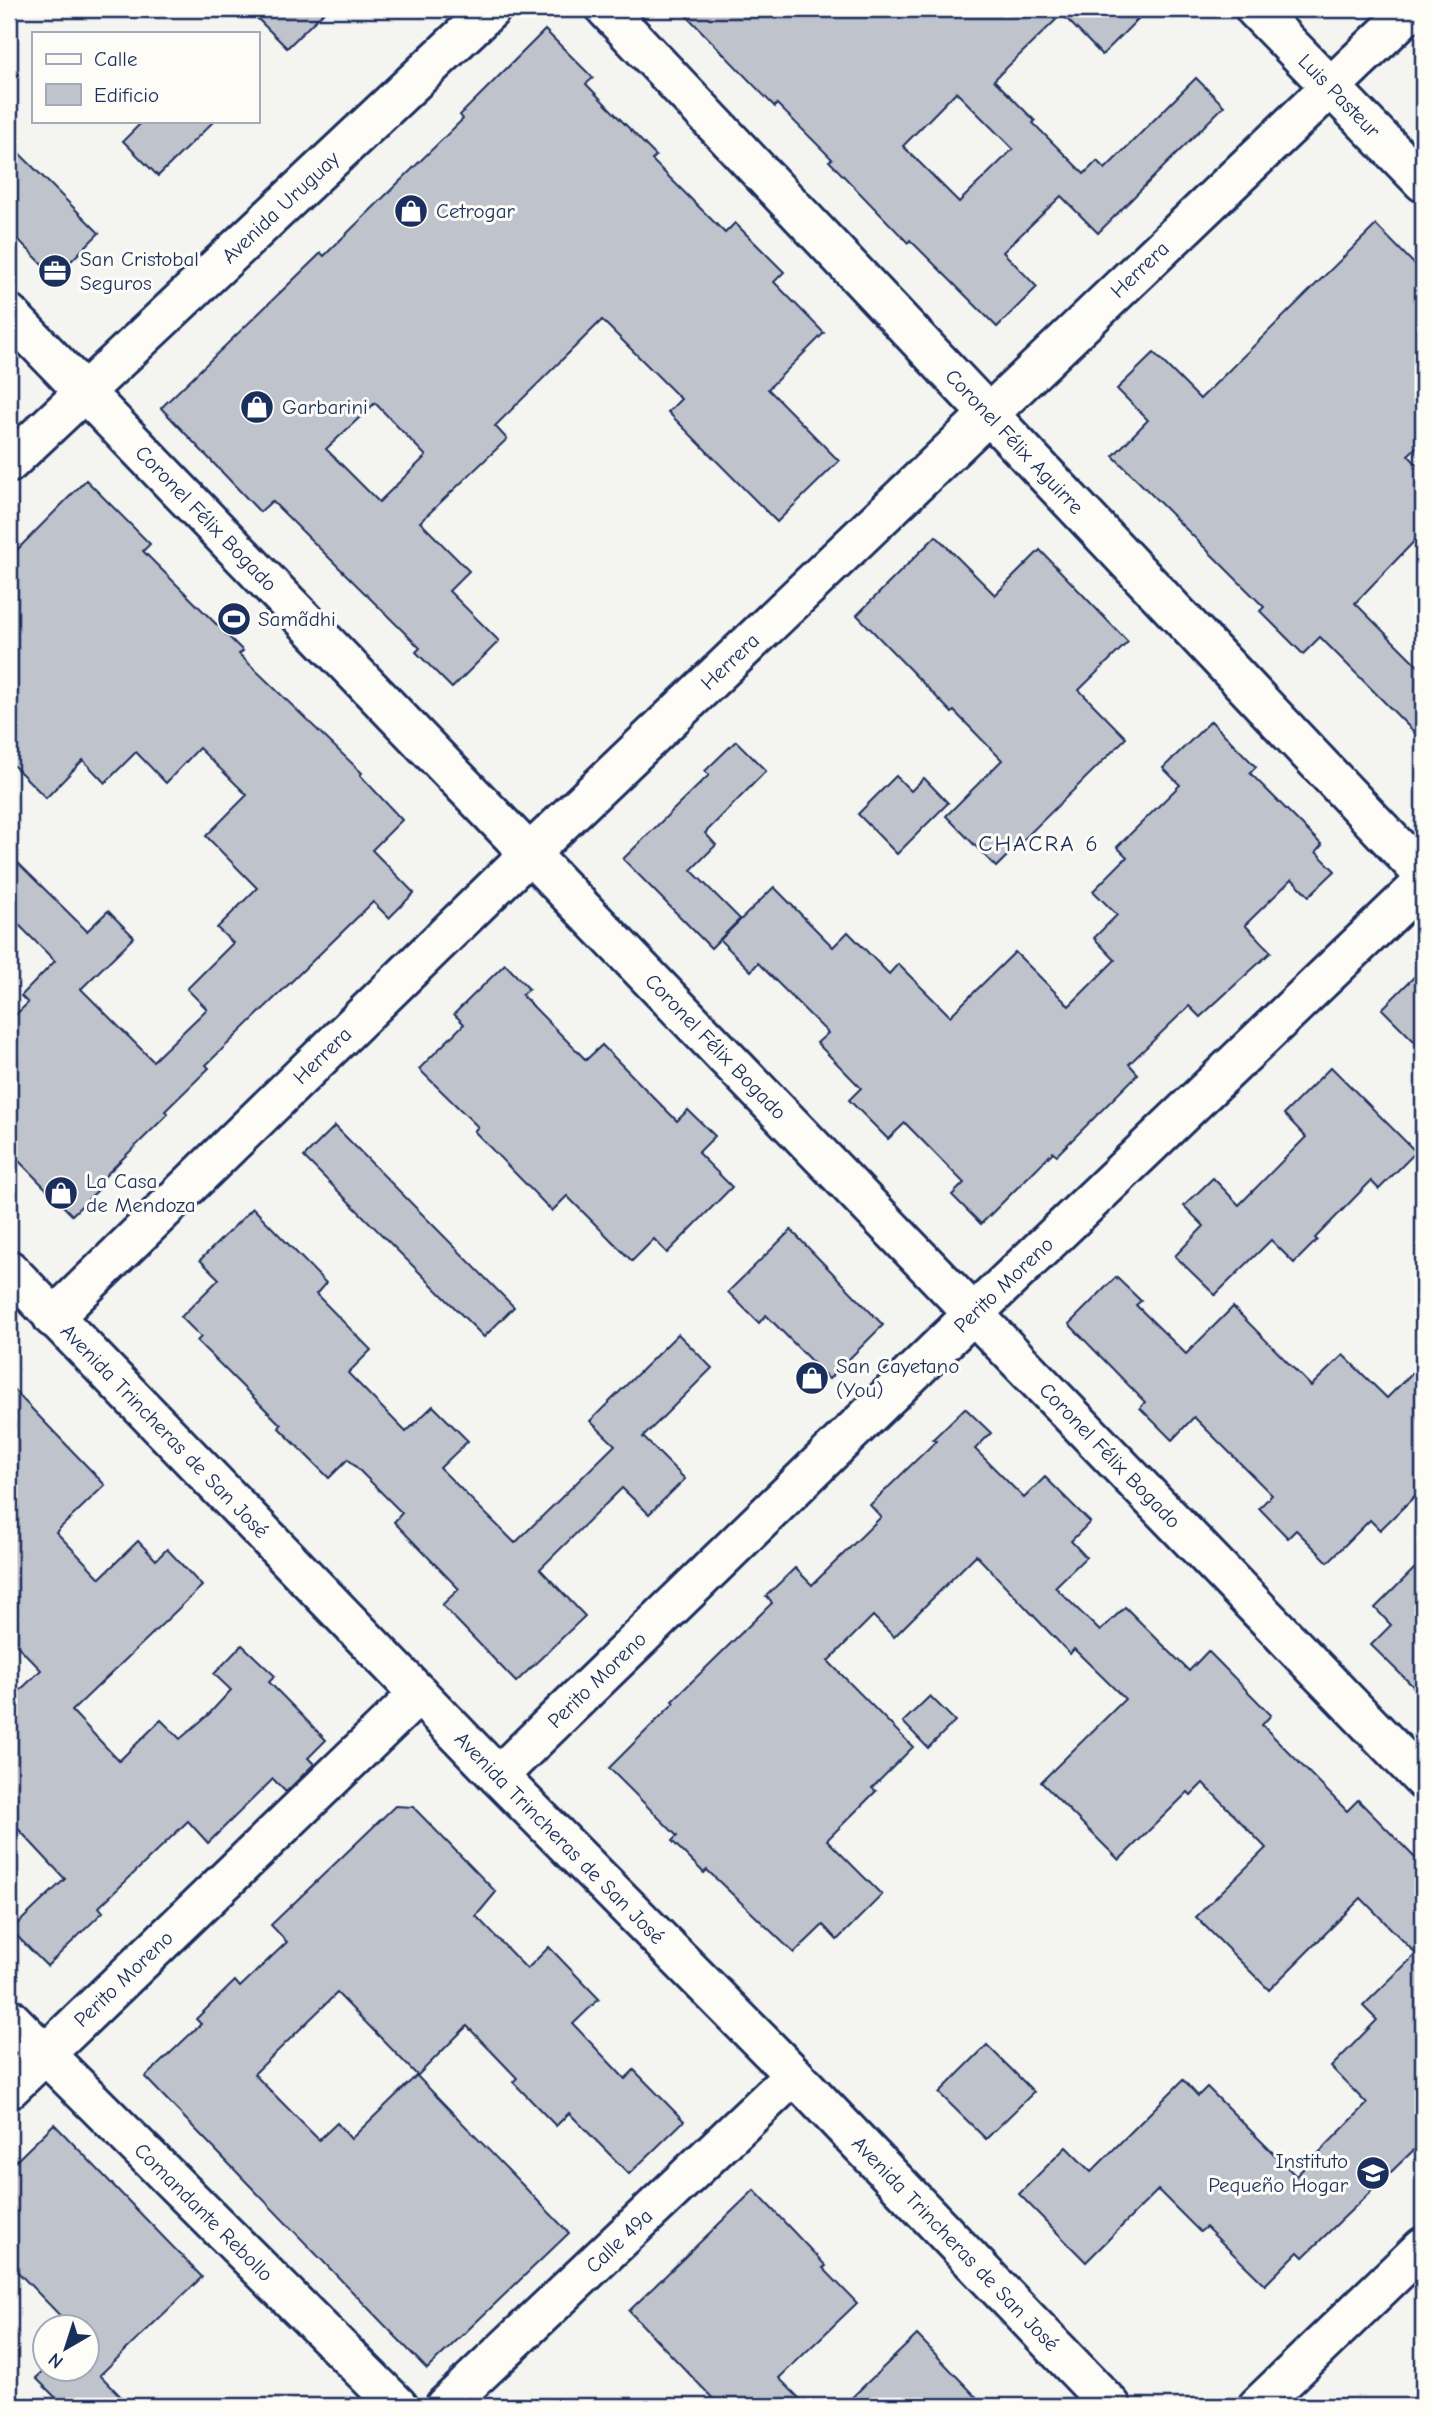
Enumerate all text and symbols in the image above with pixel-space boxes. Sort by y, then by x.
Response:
legend [32,32,259,122]
text: Calle [94,47,137,71]
street label: Luis Pasteur [1293,49,1386,143]
text: Edificio [94,83,159,107]
street label: Avenida Uruguay [217,146,345,268]
shop icon: Cetrogar [392,192,430,230]
place label: Cetrogar [436,199,515,223]
street label: Herrera [1106,236,1174,303]
place label: San Cristobal Seguros [80,247,199,295]
office icon: San Cristobal Seguros [36,252,74,290]
street label: Coronel Félix Aguirre [940,364,1089,519]
shop icon: Garbarini [238,388,276,426]
place label: Garbarini [282,395,368,419]
street label: Coronel Félix Bogado [131,441,282,596]
sports icon: Samãdhi [215,600,253,638]
place label: Samãdhi [258,607,336,631]
street label: Herrera [696,628,764,695]
district label: CHACRA 6 [978,830,1100,857]
street label: Coronel Félix Bogado [640,969,791,1125]
street label: Herrera [288,1022,356,1089]
place label: La Casa de Mendoza [86,1169,196,1217]
shop icon: La Casa de Mendoza [42,1174,80,1212]
street label: Perito Moreno [949,1232,1058,1338]
street label: Avenida Trincheras de San José [56,1319,273,1543]
place label: San Cayetano (You) [836,1354,959,1402]
shop icon: San Cayetano (You) [793,1359,831,1397]
street label: Coronel Félix Bogado [1034,1378,1186,1533]
street label: Perito Moreno [543,1627,651,1733]
street label: Avenida Trincheras de San José [450,1727,669,1949]
street label: Perito Moreno [69,1926,178,2032]
street label: Avenida Trincheras de San José [847,2131,1064,2356]
street label: Comandante Rebollo [129,2138,278,2286]
place label: Instituto Pequeño Hogar [1208,2149,1349,2197]
school or university icon: Instituto Pequeño Hogar [1354,2154,1392,2192]
street label: Calle 49a [581,2204,657,2278]
north arrow [32,2314,102,2384]
text: N [44,2348,68,2373]

